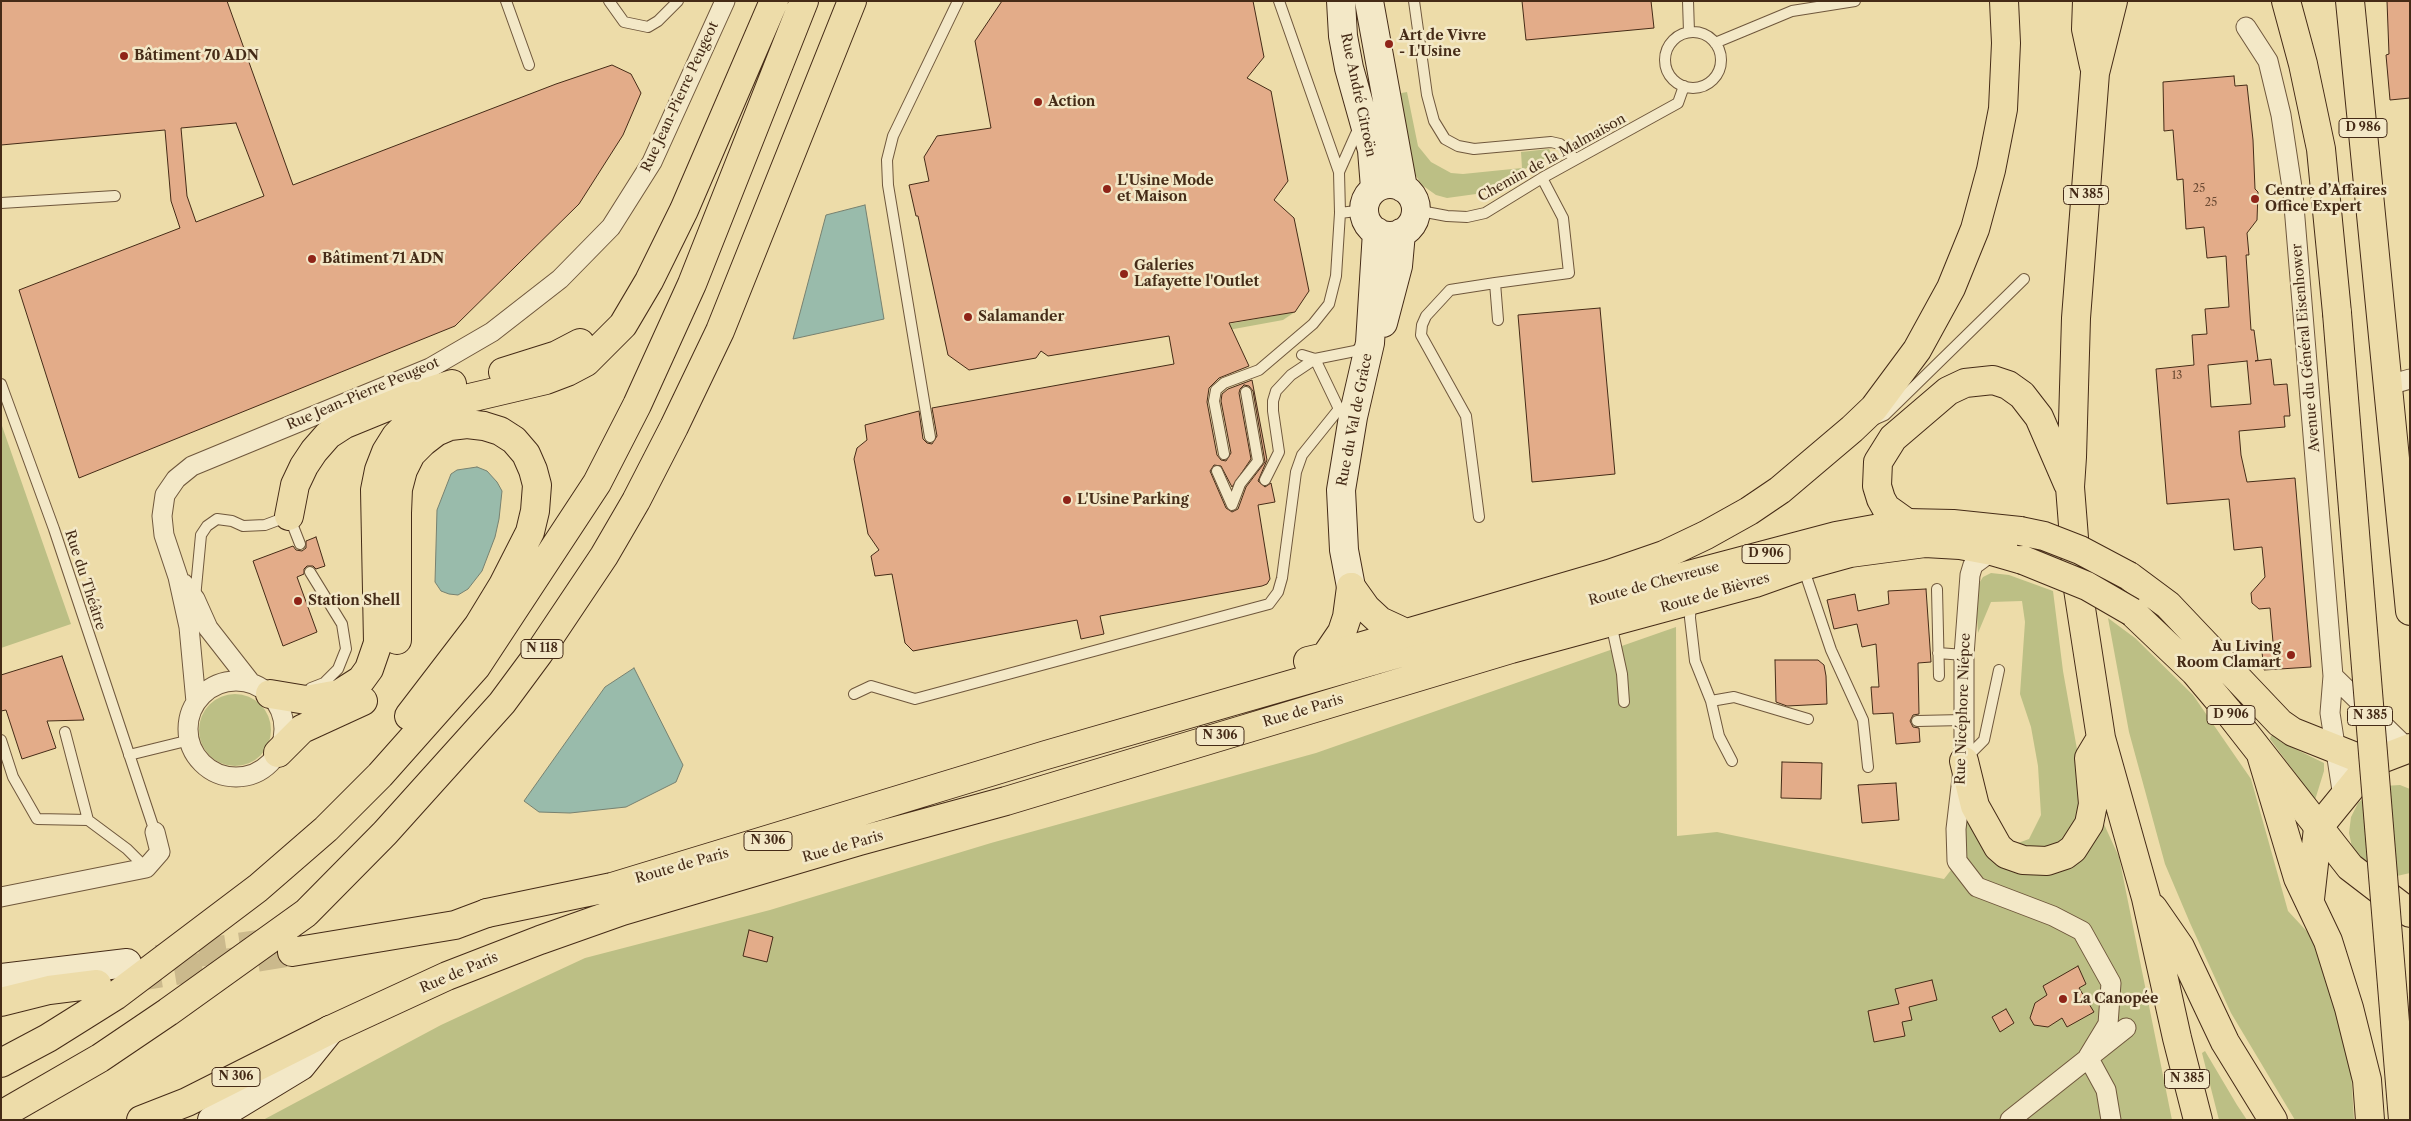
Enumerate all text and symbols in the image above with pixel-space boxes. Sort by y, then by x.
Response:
street label: Rue Jean-Pierre Peugeot [638,19,722,175]
place label: Art de Vivre - L'Usine [1399,28,1486,60]
street label: Rue André Citroën [1337,31,1379,159]
marker: Art de Vivre - L'Usine [1383,38,1395,50]
place label: Bâtiment 70 ADN [134,48,259,64]
marker: Bâtiment 70 ADN [118,50,130,62]
place label: Action [1048,94,1095,110]
marker: Action [1032,96,1044,108]
street label: Chemin de la Malmaison [1475,110,1629,206]
road number: D 986 [2339,119,2387,138]
place label: L'Usine Mode et Maison [1117,173,1214,206]
house number: 25 [2193,182,2205,196]
marker: L'Usine Mode et Maison [1101,183,1113,195]
place label: Centre d’Affaires Office Expert [2265,183,2387,216]
road number: N 385 [2064,186,2108,204]
marker: Centre d’Affaires Office Expert [2249,193,2261,205]
house number: 25 [2205,196,2217,210]
street label: Avenue du Général Eisenhower [2288,243,2324,453]
place label: Bâtiment 71 ADN [322,251,444,267]
marker: Bâtiment 71 ADN [306,253,318,265]
place label: Galeries Lafayette l'Outlet [1134,258,1259,290]
marker: Galeries Lafayette l'Outlet [1118,268,1130,280]
place label: Salamander [978,309,1064,325]
marker: Salamander [962,311,974,323]
street label: Rue du Val de Grâce [1334,352,1376,488]
street label: Rue Jean-Pierre Peugeot [284,354,442,434]
house number: 13 [2172,369,2182,383]
place label: L'Usine Parking [1077,492,1189,508]
marker: L'Usine Parking [1061,494,1073,506]
street label: Rue du Théâtre [61,528,109,632]
road number: D 906 [1742,544,1790,564]
street label: Route de Chevreuse [1587,558,1721,610]
street label: Route de Bièvres [1658,569,1772,617]
place label: Station Shell [308,593,400,609]
marker: Station Shell [292,595,304,607]
street label: Rue Nicéphore Niépce [1952,633,1974,785]
place label: Au Living Room Clamart [2176,639,2281,672]
road number: N 118 [521,640,563,659]
marker: Au Living Room Clamart [2285,649,2297,661]
street label: Rue de Paris [1261,691,1345,731]
road number: D 906 [2207,706,2255,724]
road number: N 385 [2348,706,2392,726]
road number: N 306 [1196,726,1244,746]
street label: Rue de Paris [801,827,885,867]
road number: N 306 [744,831,792,850]
street label: Route de Paris [633,845,731,887]
street label: Rue de Paris [417,949,501,997]
place label: La Canopée [2073,991,2158,1007]
marker: La Canopée [2057,993,2069,1005]
road number: N 306 [212,1068,260,1086]
road number: N 385 [2164,1070,2210,1088]

